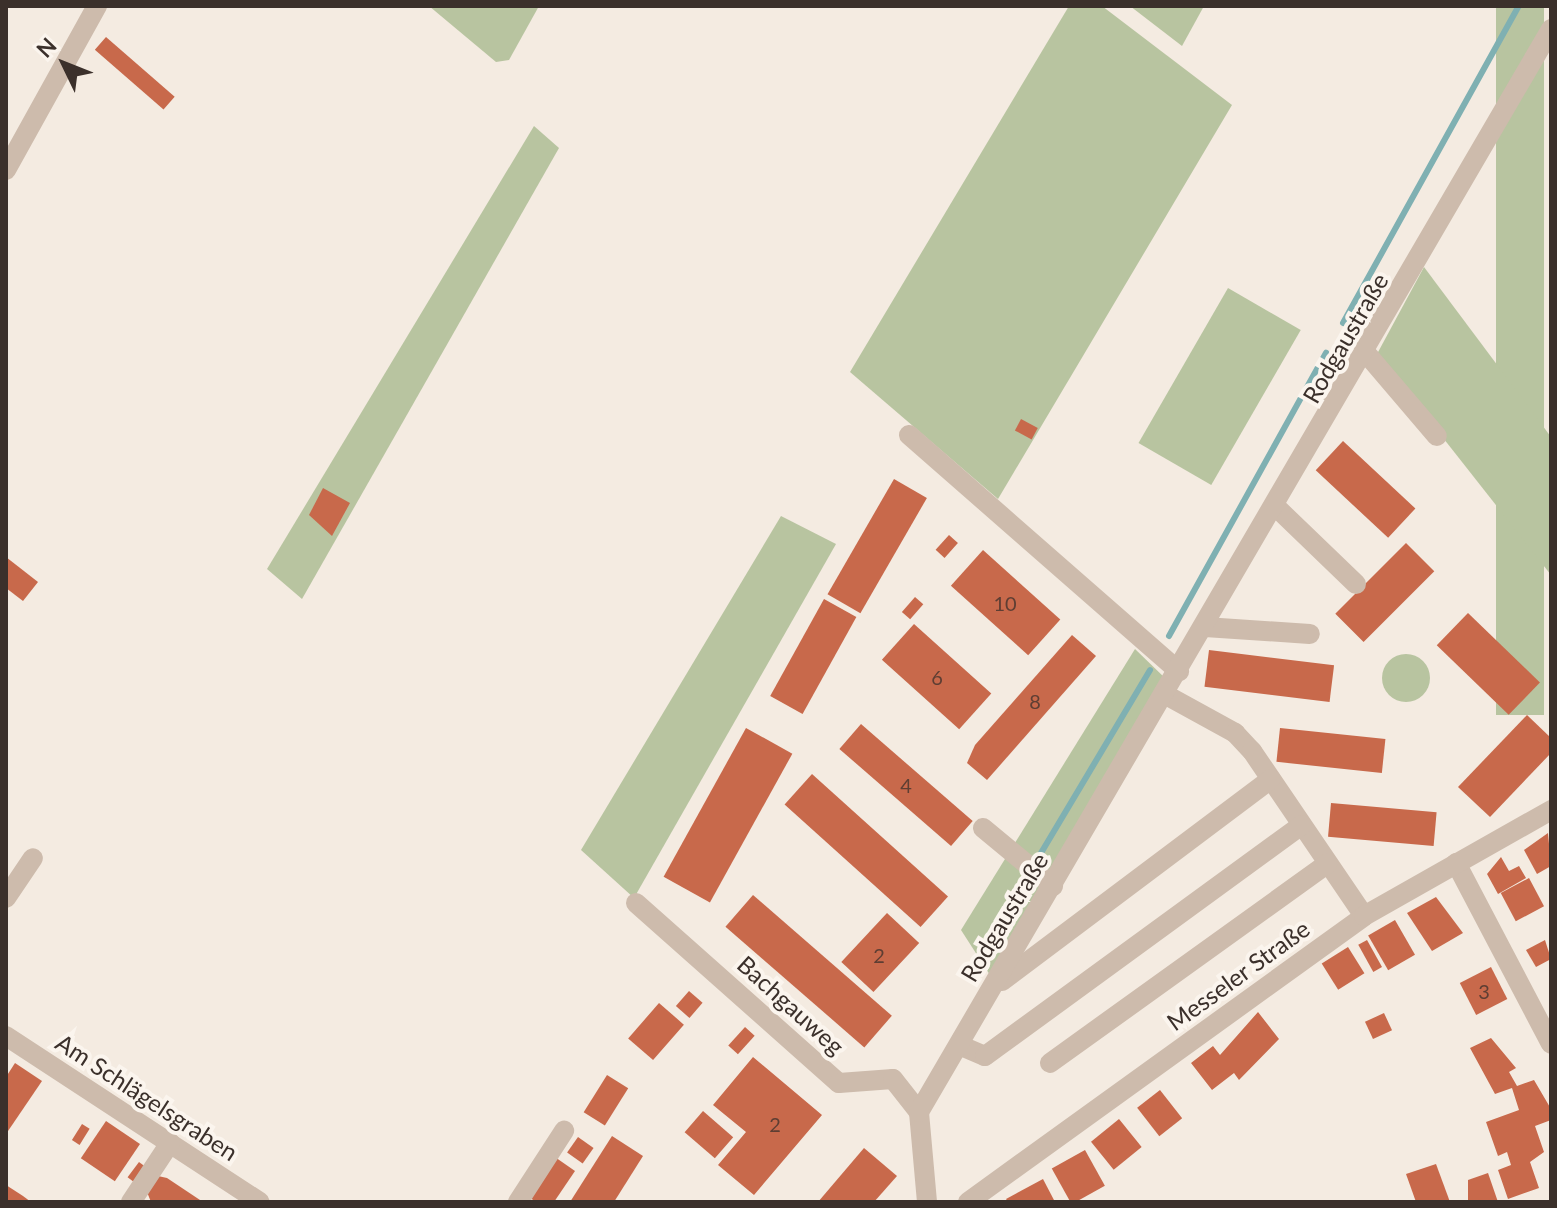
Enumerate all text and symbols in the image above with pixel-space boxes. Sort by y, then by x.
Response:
north arrow [24,24,104,104]
text: N [30,32,62,63]
street label: Rodgaustraße [1296,268,1394,408]
house number: 10 [993,591,1017,615]
house number: 6 [931,665,943,689]
house number: 8 [1029,689,1041,713]
house number: 4 [900,773,912,797]
street label: Rodgaustraße [954,847,1054,987]
street label: Messeler Straße [1161,914,1315,1036]
house number: 2 [873,943,885,967]
street label: Bachgauweg [732,950,850,1060]
house number: 3 [1478,979,1490,1003]
street label: Am Schlägelsgraben [51,1027,243,1167]
house number: 2 [769,1112,781,1136]

